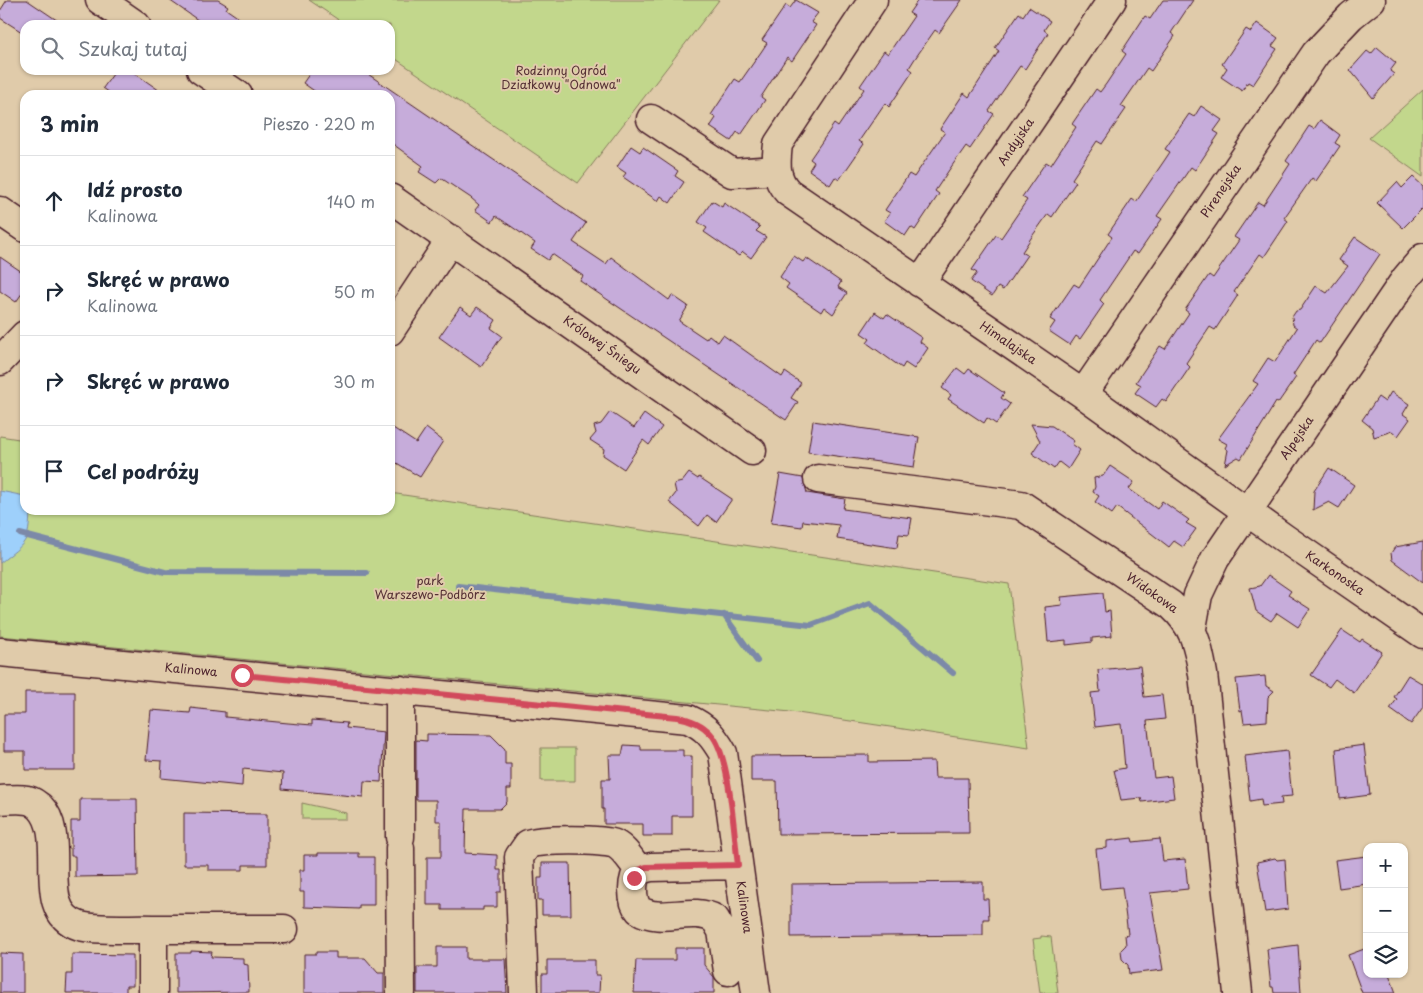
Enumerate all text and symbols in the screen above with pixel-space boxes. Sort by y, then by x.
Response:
search box [20,20,395,75]
icon: search [38,34,66,62]
text: Szukaj tutaj [78,34,188,62]
park label: Rodzinny Ogród Działkowy "Odnowa" [501,61,621,93]
text: 3 min [40,107,99,139]
text: Pieszo · 220 m [263,111,375,135]
street label: Andyjska [993,114,1038,169]
street label: Pirenejska [1196,160,1245,221]
text: Idź prosto [87,175,183,203]
icon: ahead [40,187,68,215]
text: 140 m [327,189,375,213]
text: Kalinowa [87,203,157,227]
text: Skręć w prawo [87,265,230,293]
icon: right [40,277,68,305]
text: 50 m [334,279,375,303]
text: Kalinowa [87,293,157,317]
street label: Królowej Śniegu [560,311,645,378]
street label: Himalajska [976,316,1041,368]
icon: right [40,367,68,395]
text: Skręć w prawo [87,367,230,395]
text: 30 m [333,369,375,393]
street label: Alpejska [1275,412,1318,463]
icon: arrive [40,457,68,485]
text: Cel podróży [87,457,199,485]
street label: Karkonoska [1302,546,1369,599]
street label: Widokowa [1123,568,1183,617]
park label: park Warszewo-Podbórz [375,571,485,603]
street label: Kalinowa [164,658,219,680]
route start [231,664,254,687]
map controls [1363,843,1408,978]
button: + [1363,843,1408,888]
route end [623,867,646,890]
street label: Kalinowa [732,879,758,935]
button: − [1363,888,1408,933]
button: layers [1363,933,1408,978]

